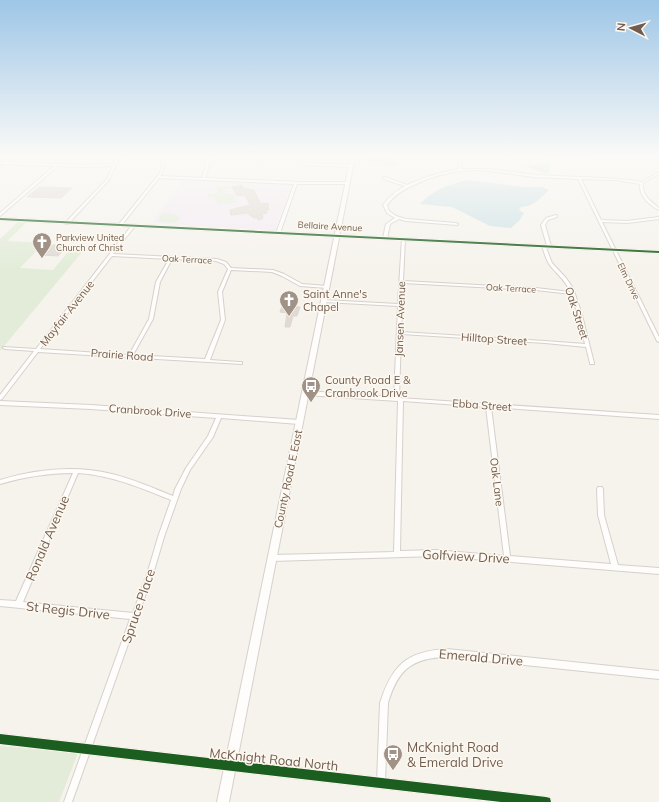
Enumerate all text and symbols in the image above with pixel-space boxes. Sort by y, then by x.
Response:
north arrow [611,8,651,48]
text: N [614,22,628,32]
street label: Bellaire Avenue [297,219,363,233]
church icon: Parkview United Church of Christ [31,231,53,259]
place label: Parkview United Church of Christ [56,232,124,253]
street label: Oak Terrace [162,252,212,266]
street label: Elm Drive [615,261,643,301]
street label: Mayfair Avenue [37,277,97,349]
street label: Jansen Avenue [392,281,408,357]
street label: Oak Terrace [486,281,536,295]
street label: Oak Street [562,285,592,341]
place label: Saint Anne's Chapel [303,287,367,314]
church icon: Saint Anne's Chapel [278,289,300,317]
street label: Hilltop Street [460,330,528,348]
street label: Prairie Road [90,346,154,364]
place label: County Road E & Cranbrook Drive [325,373,411,400]
bus stop icon: County Road E & Cranbrook Drive [300,375,322,403]
street label: Ebba Street [452,396,512,414]
street label: Cranbrook Drive [108,401,192,421]
street label: County Road E East [271,428,305,529]
street label: Oak Lane [487,457,507,507]
street label: Ronald Avenue [22,493,72,583]
street label: Golfview Drive [422,546,510,566]
street label: Spruce Place [118,567,158,645]
street label: St Regis Drive [25,598,111,622]
street label: Emerald Drive [438,645,524,669]
place label: McKnight Road & Emerald Drive [407,739,503,770]
bus stop icon: McKnight Road & Emerald Drive [382,743,404,771]
street label: McKnight Road North [209,744,339,774]

